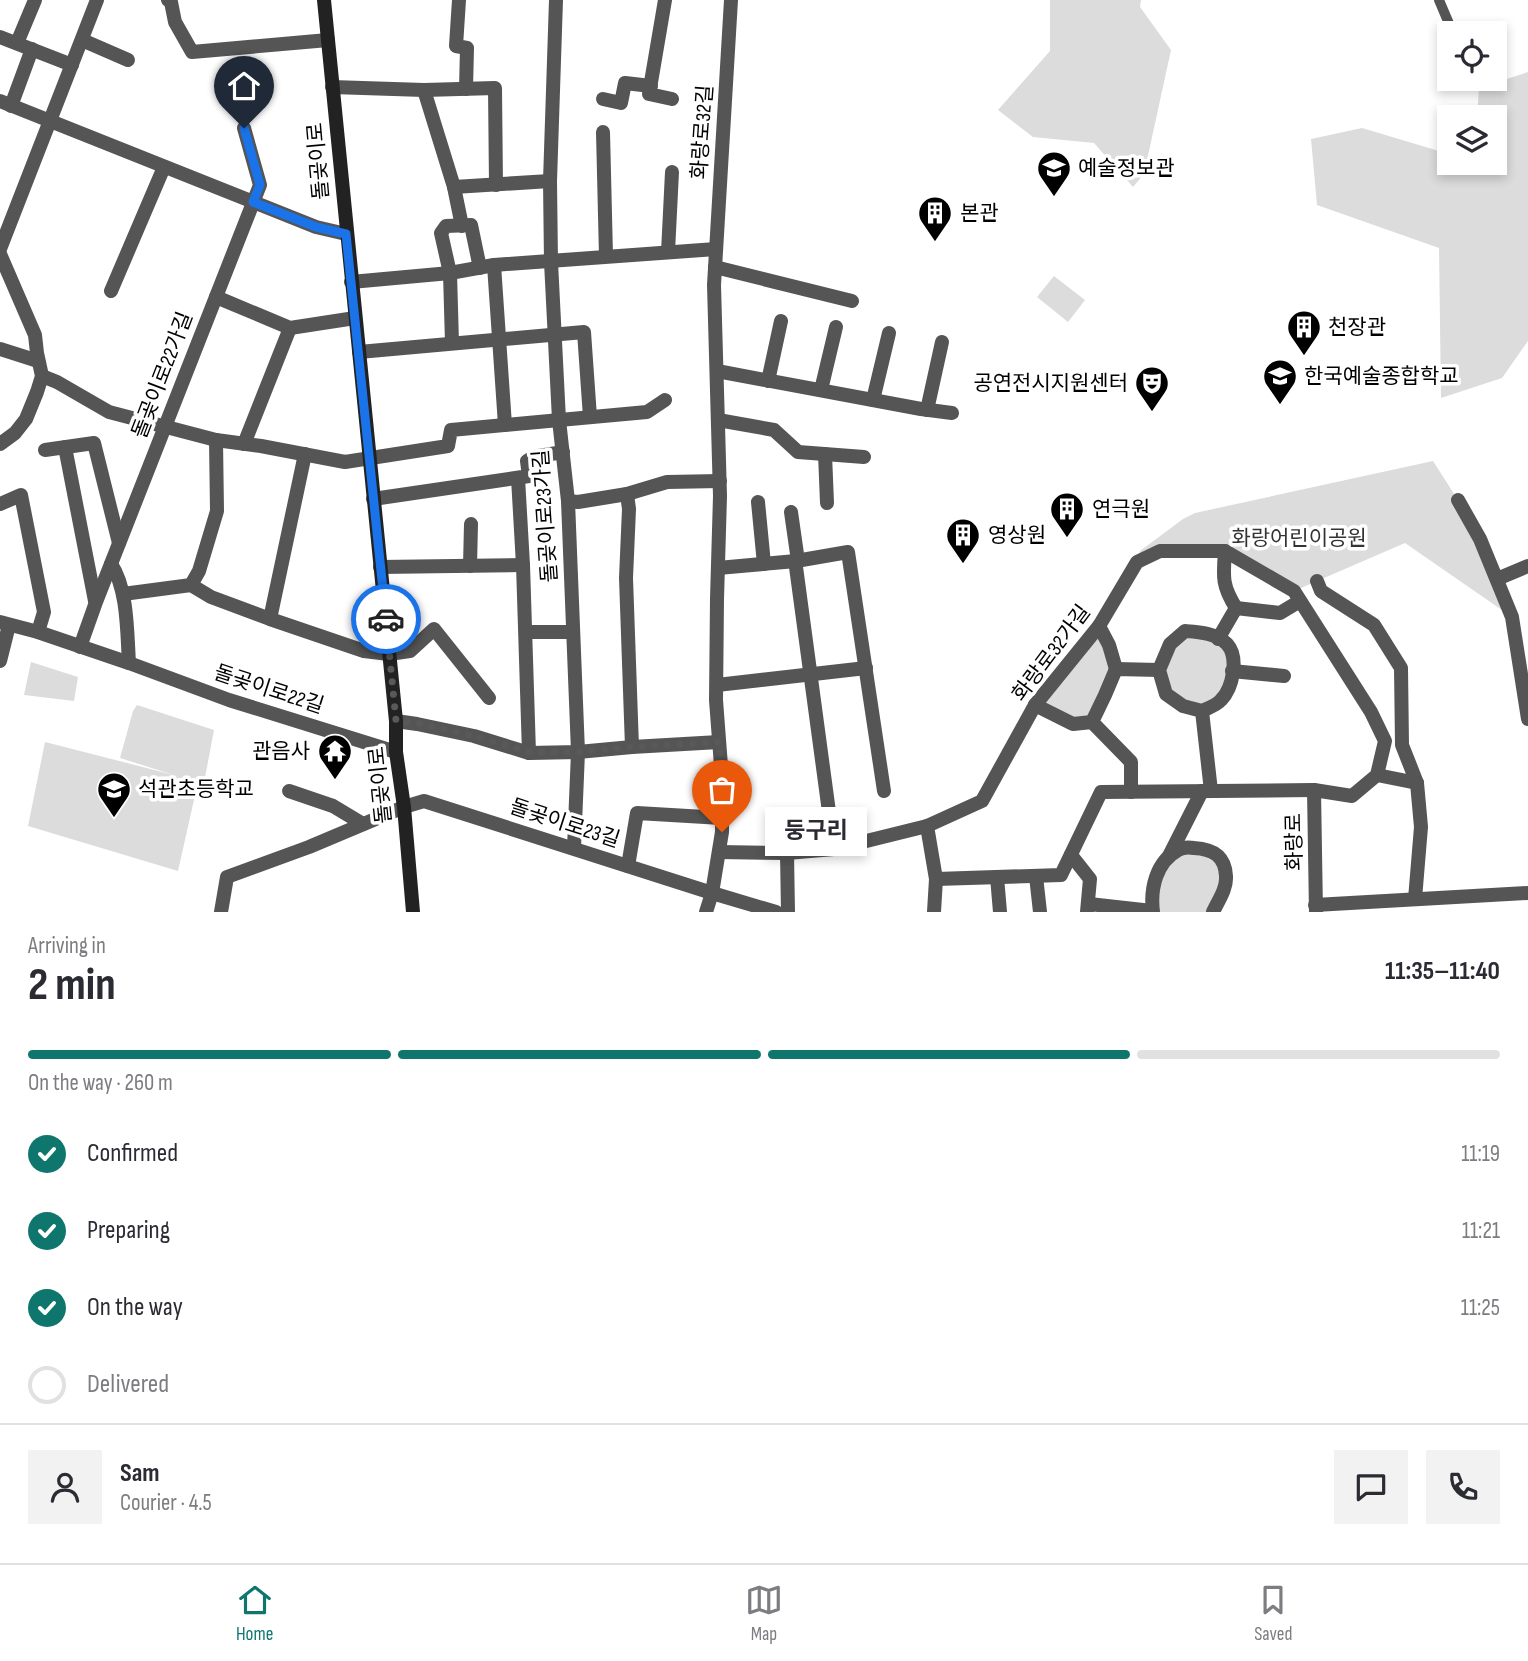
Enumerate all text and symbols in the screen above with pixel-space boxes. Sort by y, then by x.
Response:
map controls [1437,21,1507,175]
button: locate [1437,21,1507,91]
pin [214,56,274,128]
icon: home [225,67,263,105]
street label: 화랑로32길 [687,84,718,180]
button: layers [1437,105,1507,175]
street label: 돌곶이로 [303,121,334,201]
school or university icon: 예술정보관 [1035,149,1073,198]
place label: 예술정보관 [1078,156,1175,181]
building icon: 본관 [916,194,954,243]
place label: 본관 [960,201,999,226]
street label: 돌곶이로22가길 [127,308,198,442]
building icon: 천장관 [1285,308,1323,357]
place label: 천장관 [1328,315,1386,340]
school or university icon: 한국예술종합학교 [1261,357,1299,406]
theatre icon: 공연전시지원센터 [1133,364,1171,413]
place label: 한국예술종합학교 [1304,364,1459,389]
place label: 공연전시지원센터 [973,371,1128,396]
street label: 돌곶이로23가길 [528,449,563,583]
building icon: 연극원 [1048,490,1086,539]
place label: 연극원 [1092,497,1150,522]
building icon: 영상원 [944,516,982,565]
place label: 영상원 [988,523,1046,548]
park label: 화랑어린이공원 [1231,526,1367,551]
courier [351,584,421,654]
icon: car [367,600,405,638]
street label: 화랑로32가길 [1007,600,1096,706]
street label: 돌곶이로22길 [211,660,327,719]
temple icon: 관음사 [316,732,354,781]
place label: 관음사 [252,739,310,764]
street label: 돌곶이로 [364,745,397,825]
pin [692,760,752,832]
school or university icon: 석관초등학교 [95,770,133,819]
icon: bag [703,771,741,809]
place label: 석관초등학교 [138,777,254,802]
street label: 돌곶이로23길 [507,794,623,853]
callout: 둥구리 [764,808,866,856]
street label: 화랑로 [1281,813,1308,871]
text: 둥구리 [784,817,848,845]
text: Arriving in [28,932,106,960]
text: 11:35–11:40 [1385,956,1500,987]
text: 2 min [28,958,116,1013]
text: On the way · 260 m [28,1069,173,1097]
icon: check [28,1135,66,1173]
text: Confirmed [87,1138,178,1169]
text: 11:19 [1461,1140,1500,1168]
icon: check [28,1212,66,1250]
text: Preparing [87,1215,170,1246]
text: 11:21 [1462,1217,1500,1245]
icon: check [28,1289,66,1327]
text: On the way [87,1292,183,1323]
text: 11:25 [1461,1294,1500,1322]
text: Delivered [87,1369,169,1400]
button: person [28,1450,102,1524]
button: chat [1334,1450,1408,1524]
button: phone [1426,1450,1500,1524]
text: Sam [120,1458,160,1489]
text: Courier · 4.5 [120,1489,212,1517]
tab: Home [236,1581,274,1646]
tab: Map [745,1581,783,1646]
tab: Saved [1254,1581,1292,1646]

